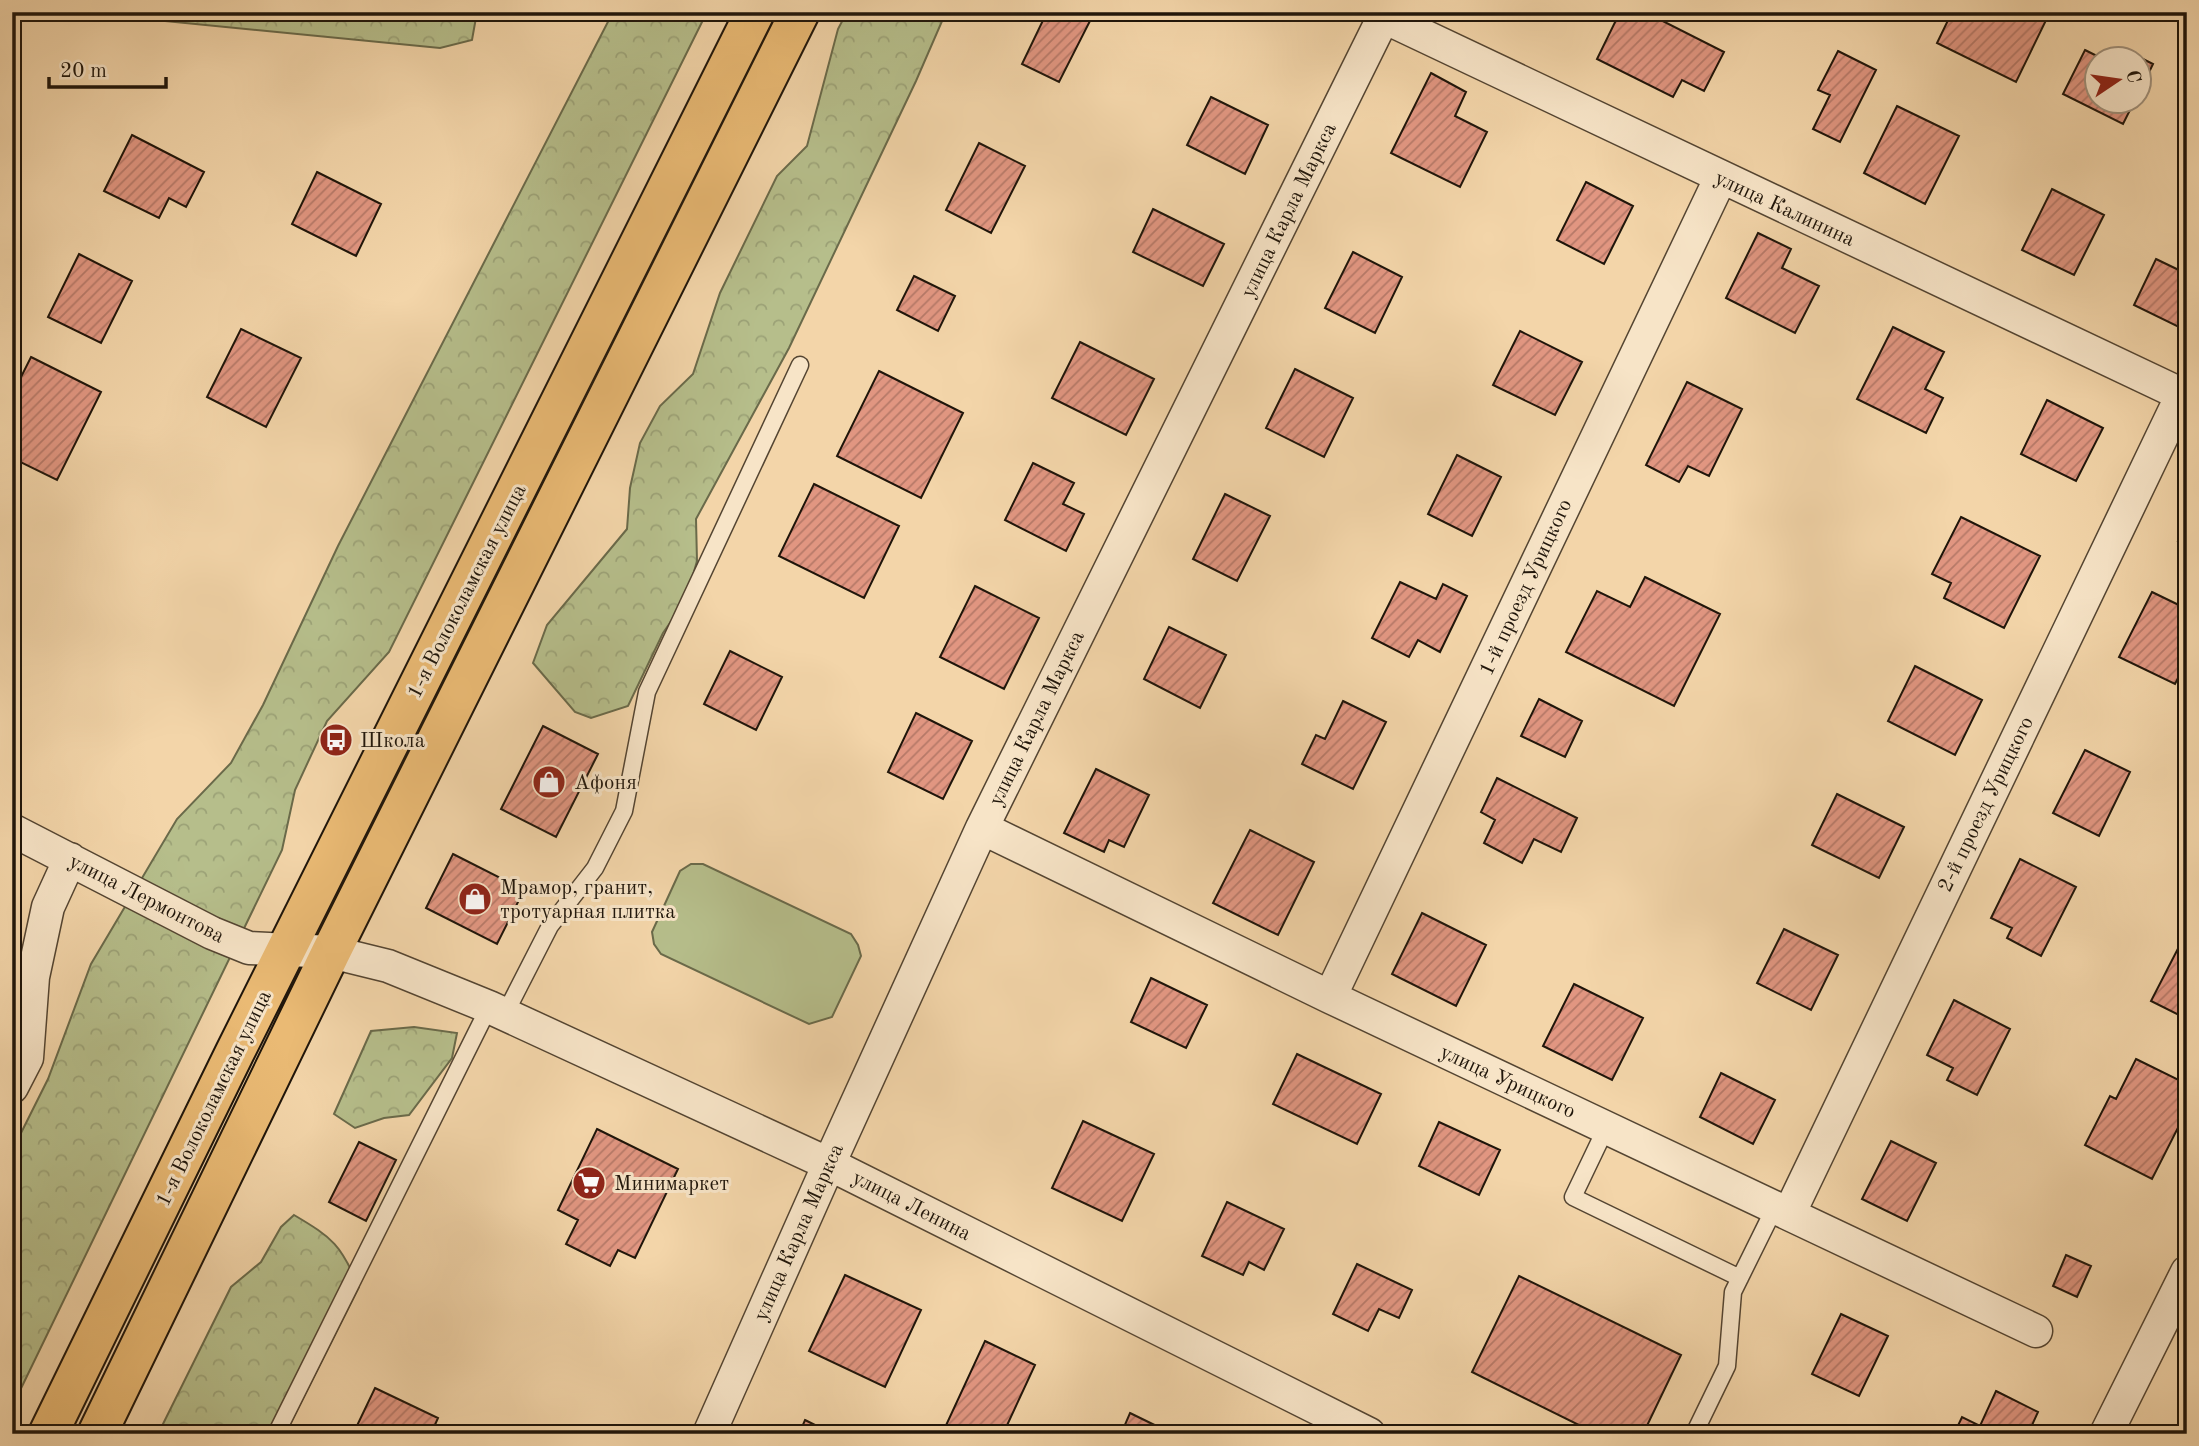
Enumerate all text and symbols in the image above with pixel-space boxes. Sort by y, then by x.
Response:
scale bar [49,46,166,90]
north arrow [2084,46,2154,116]
text: 20 m [60,61,107,82]
text: С [2121,68,2143,85]
street label: улица Карла Маркса [1238,120,1341,302]
street label: улица Калинина [1711,168,1858,251]
street label: 1-я Волоколамская улица [404,481,531,702]
street label: 1-й проезд Урицкого [1476,496,1577,679]
street label: улица Карла Маркса [986,628,1089,810]
street label: 2-й проезд Урицкого [1935,714,2038,896]
bus stop icon: Школа [317,721,355,759]
place label: Школа [360,731,425,752]
shop icon: Афоня [530,763,568,801]
place label: Афоня [574,773,637,794]
street label: улица Лермонтова [65,851,227,948]
place label: Мрамор, гранит, тротуарная плитка [500,878,676,923]
shop icon: Мрамор, гранит, тротуарная плитка [456,880,494,918]
street label: 1-я Волоколамская улица [153,987,276,1210]
street label: улица Урицкого [1436,1042,1578,1123]
street label: улица Карла Маркса [751,1141,848,1325]
supermarket icon: Минимаркет [570,1164,608,1202]
street label: улица Ленина [849,1167,974,1245]
place label: Минимаркет [614,1174,729,1195]

